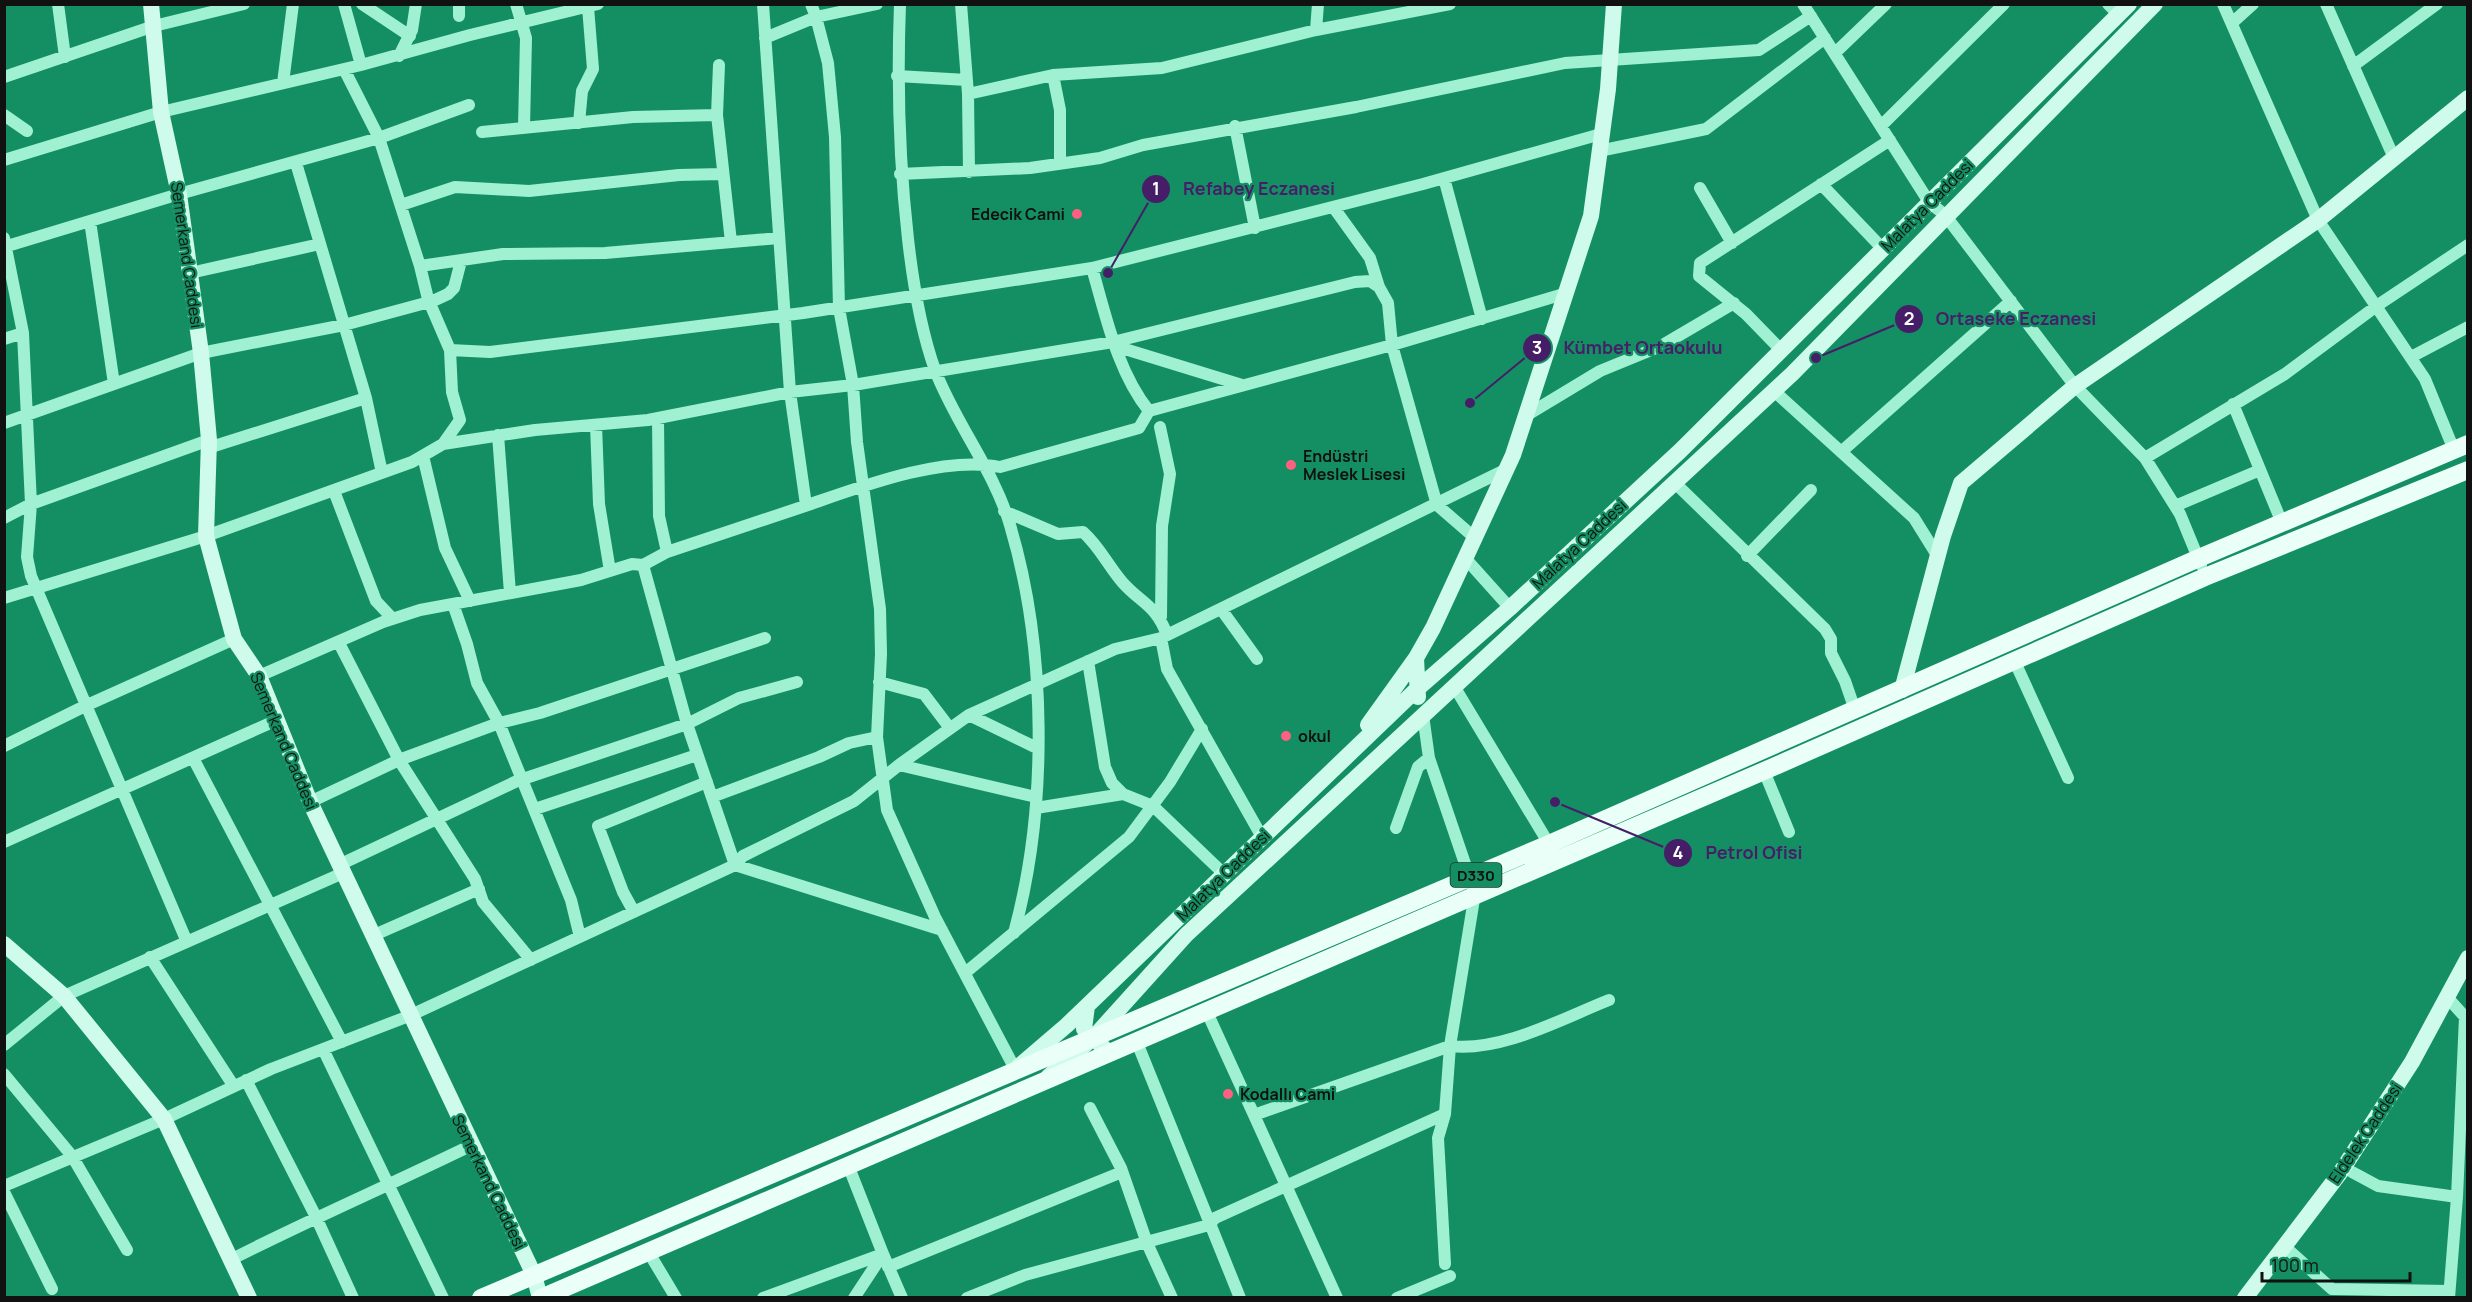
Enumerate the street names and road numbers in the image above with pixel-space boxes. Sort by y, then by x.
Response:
street label: Malatya Caddesi [1876,154,1978,256]
street label: Semerkand Caddesi [166,181,208,329]
street label: Malatya Caddesi [1527,494,1631,594]
street label: Semerkand Caddesi [245,669,323,813]
street label: Malatya Caddesi [1171,825,1275,925]
road number: D330 [1450,863,1502,887]
street label: Eldelek Caddesi [2323,1078,2407,1188]
street label: Semerkand Caddesi [447,1111,531,1253]

